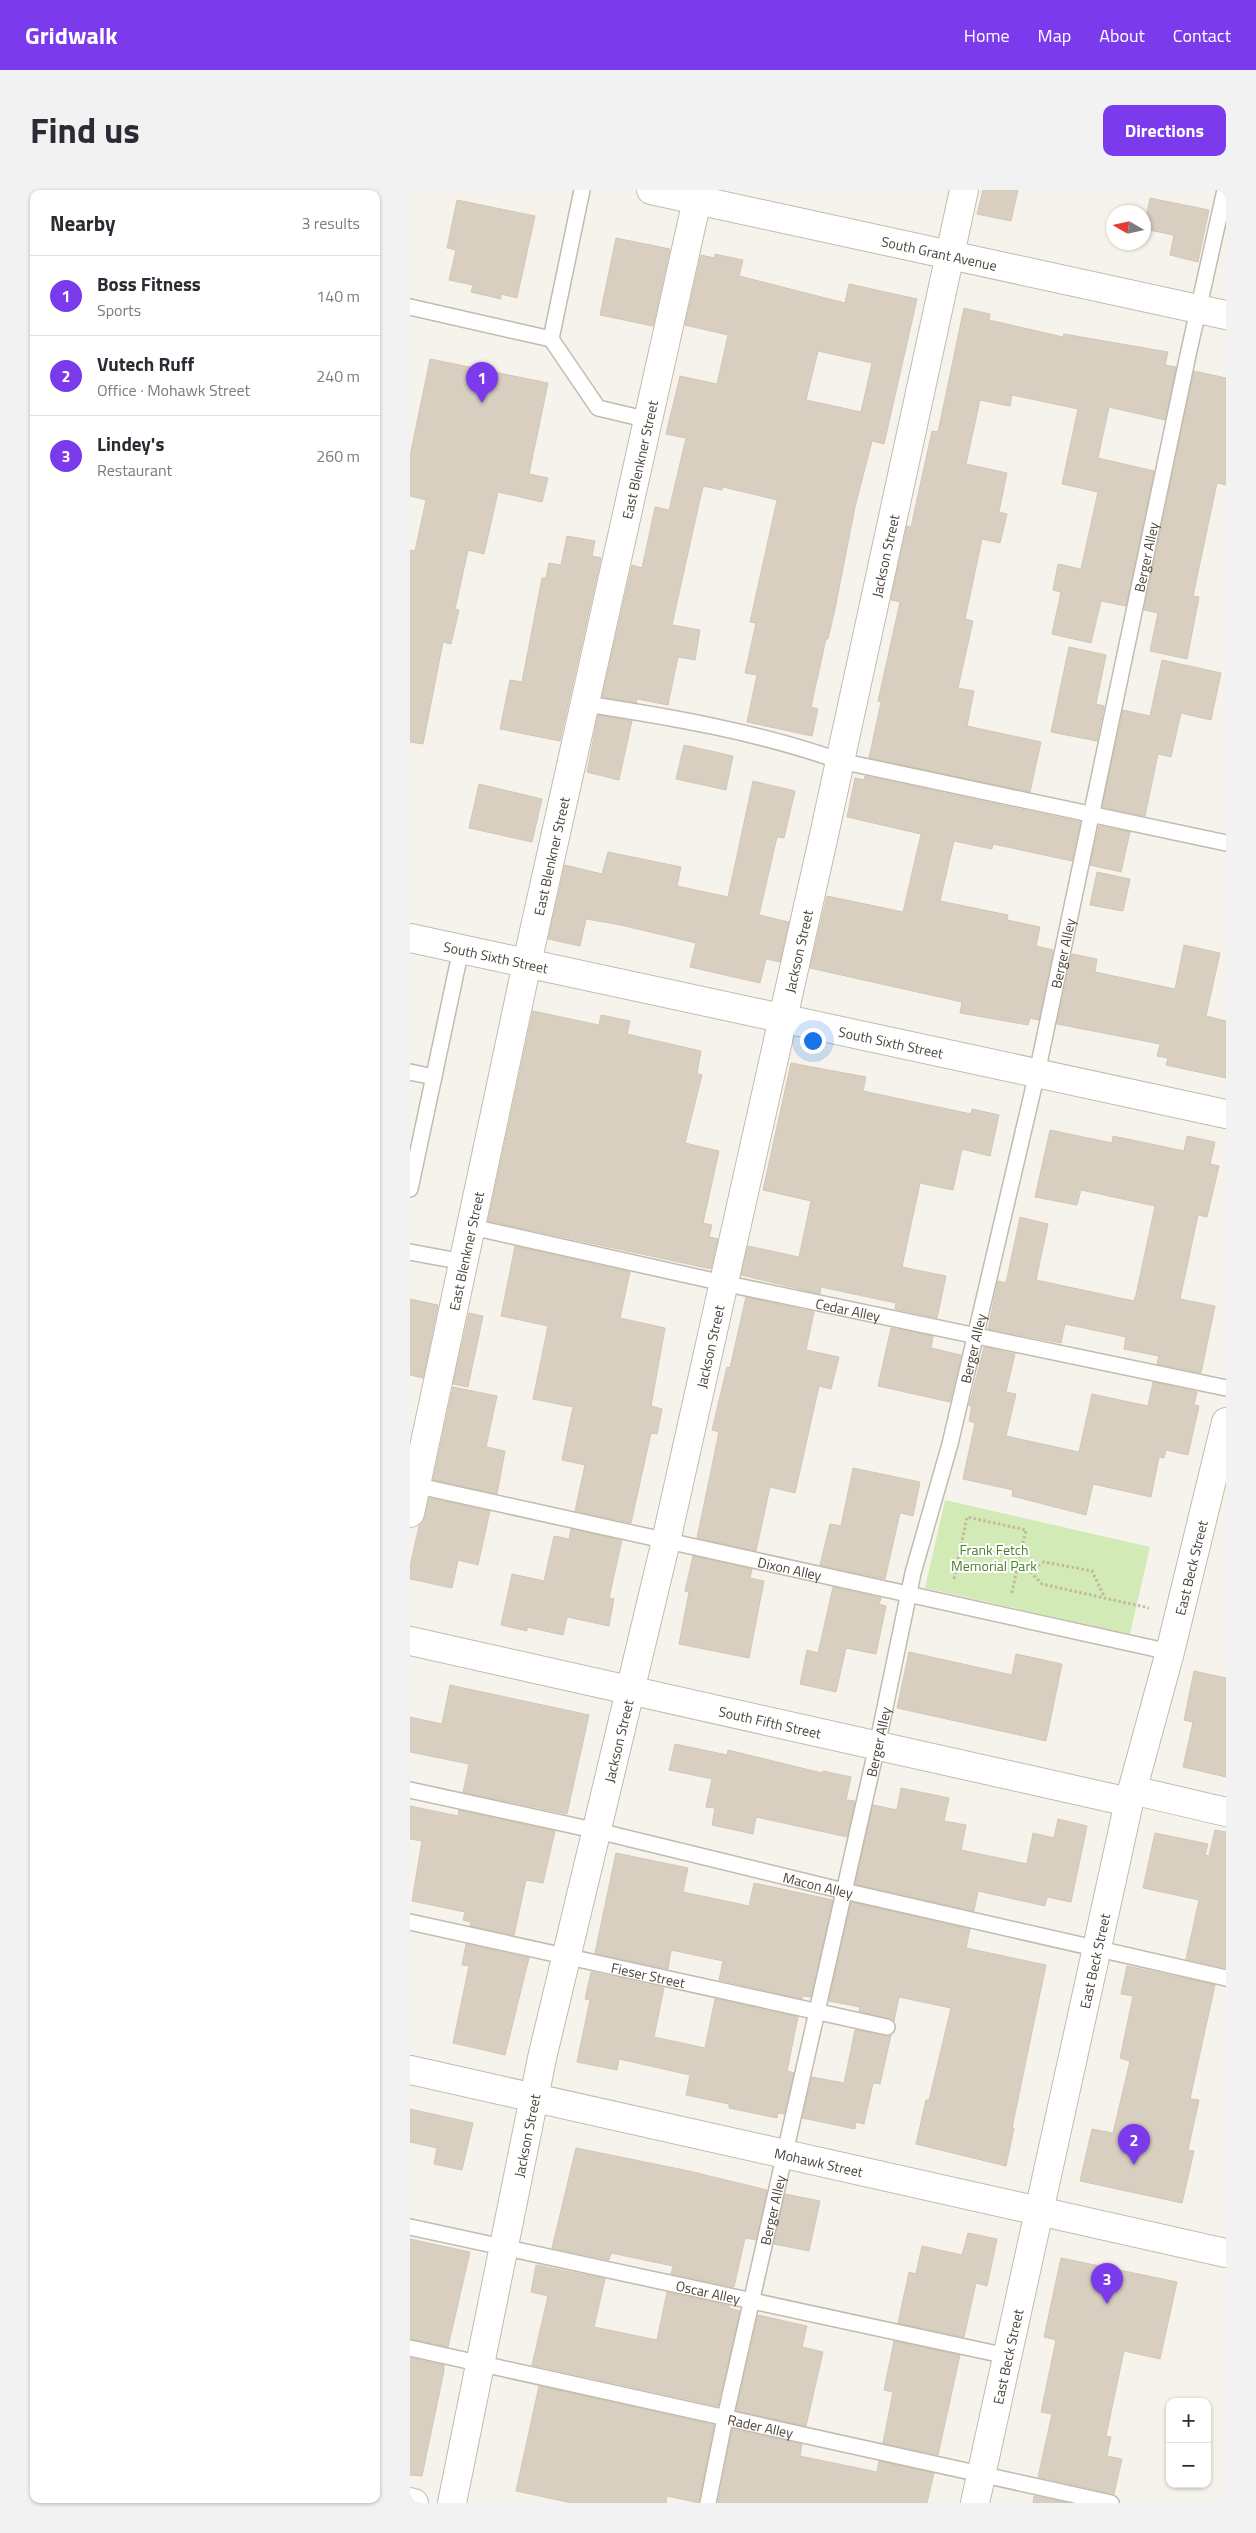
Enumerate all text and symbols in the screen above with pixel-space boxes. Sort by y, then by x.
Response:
text: Gridwalk [25,17,118,53]
text: Home [964,22,1010,49]
text: Map [1038,22,1071,49]
text: About [1099,22,1145,49]
text: Contact [1173,22,1231,49]
text: Find us [30,103,140,157]
button: Directions [1103,105,1226,156]
north arrow [1106,205,1151,250]
text: Nearby [50,207,115,239]
text: 3 results [301,211,360,235]
street label: South Grant Avenue [879,230,999,275]
text: Boss Fitness [97,269,201,298]
text: 1 [62,284,70,308]
text: 140 m [316,284,360,308]
text: Sports [97,298,141,322]
text: Vutech Ruff [97,349,194,378]
pin: 1 [466,362,498,403]
text: 2 [62,364,70,388]
text: 240 m [316,364,360,388]
text: Office · Mohawk Street [97,378,250,402]
street label: East Blenkner Street [616,398,663,521]
text: Lindey's [97,429,164,458]
text: 3 [62,444,70,468]
text: 260 m [316,444,360,468]
text: Restaurant [97,458,172,482]
street label: Jackson Street [865,512,904,599]
street label: Berger Alley [1128,520,1163,594]
street label: East Blenkner Street [527,794,574,917]
street label: Jackson Street [778,908,817,995]
street label: Berger Alley [1045,916,1080,990]
street label: South Sixth Street [442,935,550,978]
street label: South Sixth Street [837,1020,945,1063]
your location [800,1028,826,1054]
street label: East Blenkner Street [443,1189,489,1312]
street label: Cedar Alley [814,1292,883,1326]
street label: Jackson Street [690,1303,729,1390]
street label: Berger Alley [954,1311,991,1385]
street label: East Beck Street [1169,1518,1212,1617]
park label: Frank Fetch Memorial Park [951,1539,1037,1576]
street label: Dixon Alley [756,1551,824,1585]
street label: Jackson Street [598,1697,638,1785]
street label: South Fifth Street [717,1700,824,1743]
street label: Berger Alley [860,1705,895,1779]
street label: Macon Alley [781,1866,855,1903]
street label: East Beck Street [1073,1911,1115,2011]
street label: Fieser Street [609,1956,687,1993]
street label: Jackson Street [508,2092,545,2179]
pin: 2 [1118,2124,1150,2165]
street label: Mohawk Street [773,2142,865,2182]
street label: Berger Alley [754,2173,790,2247]
pin: 3 [1091,2263,1123,2304]
street label: Oscar Alley [674,2274,743,2309]
street label: East Beck Street [987,2307,1028,2406]
map controls [1166,2398,1211,2488]
button: + [1166,2398,1211,2443]
street label: Rader Alley [726,2408,796,2443]
button: − [1166,2443,1211,2488]

